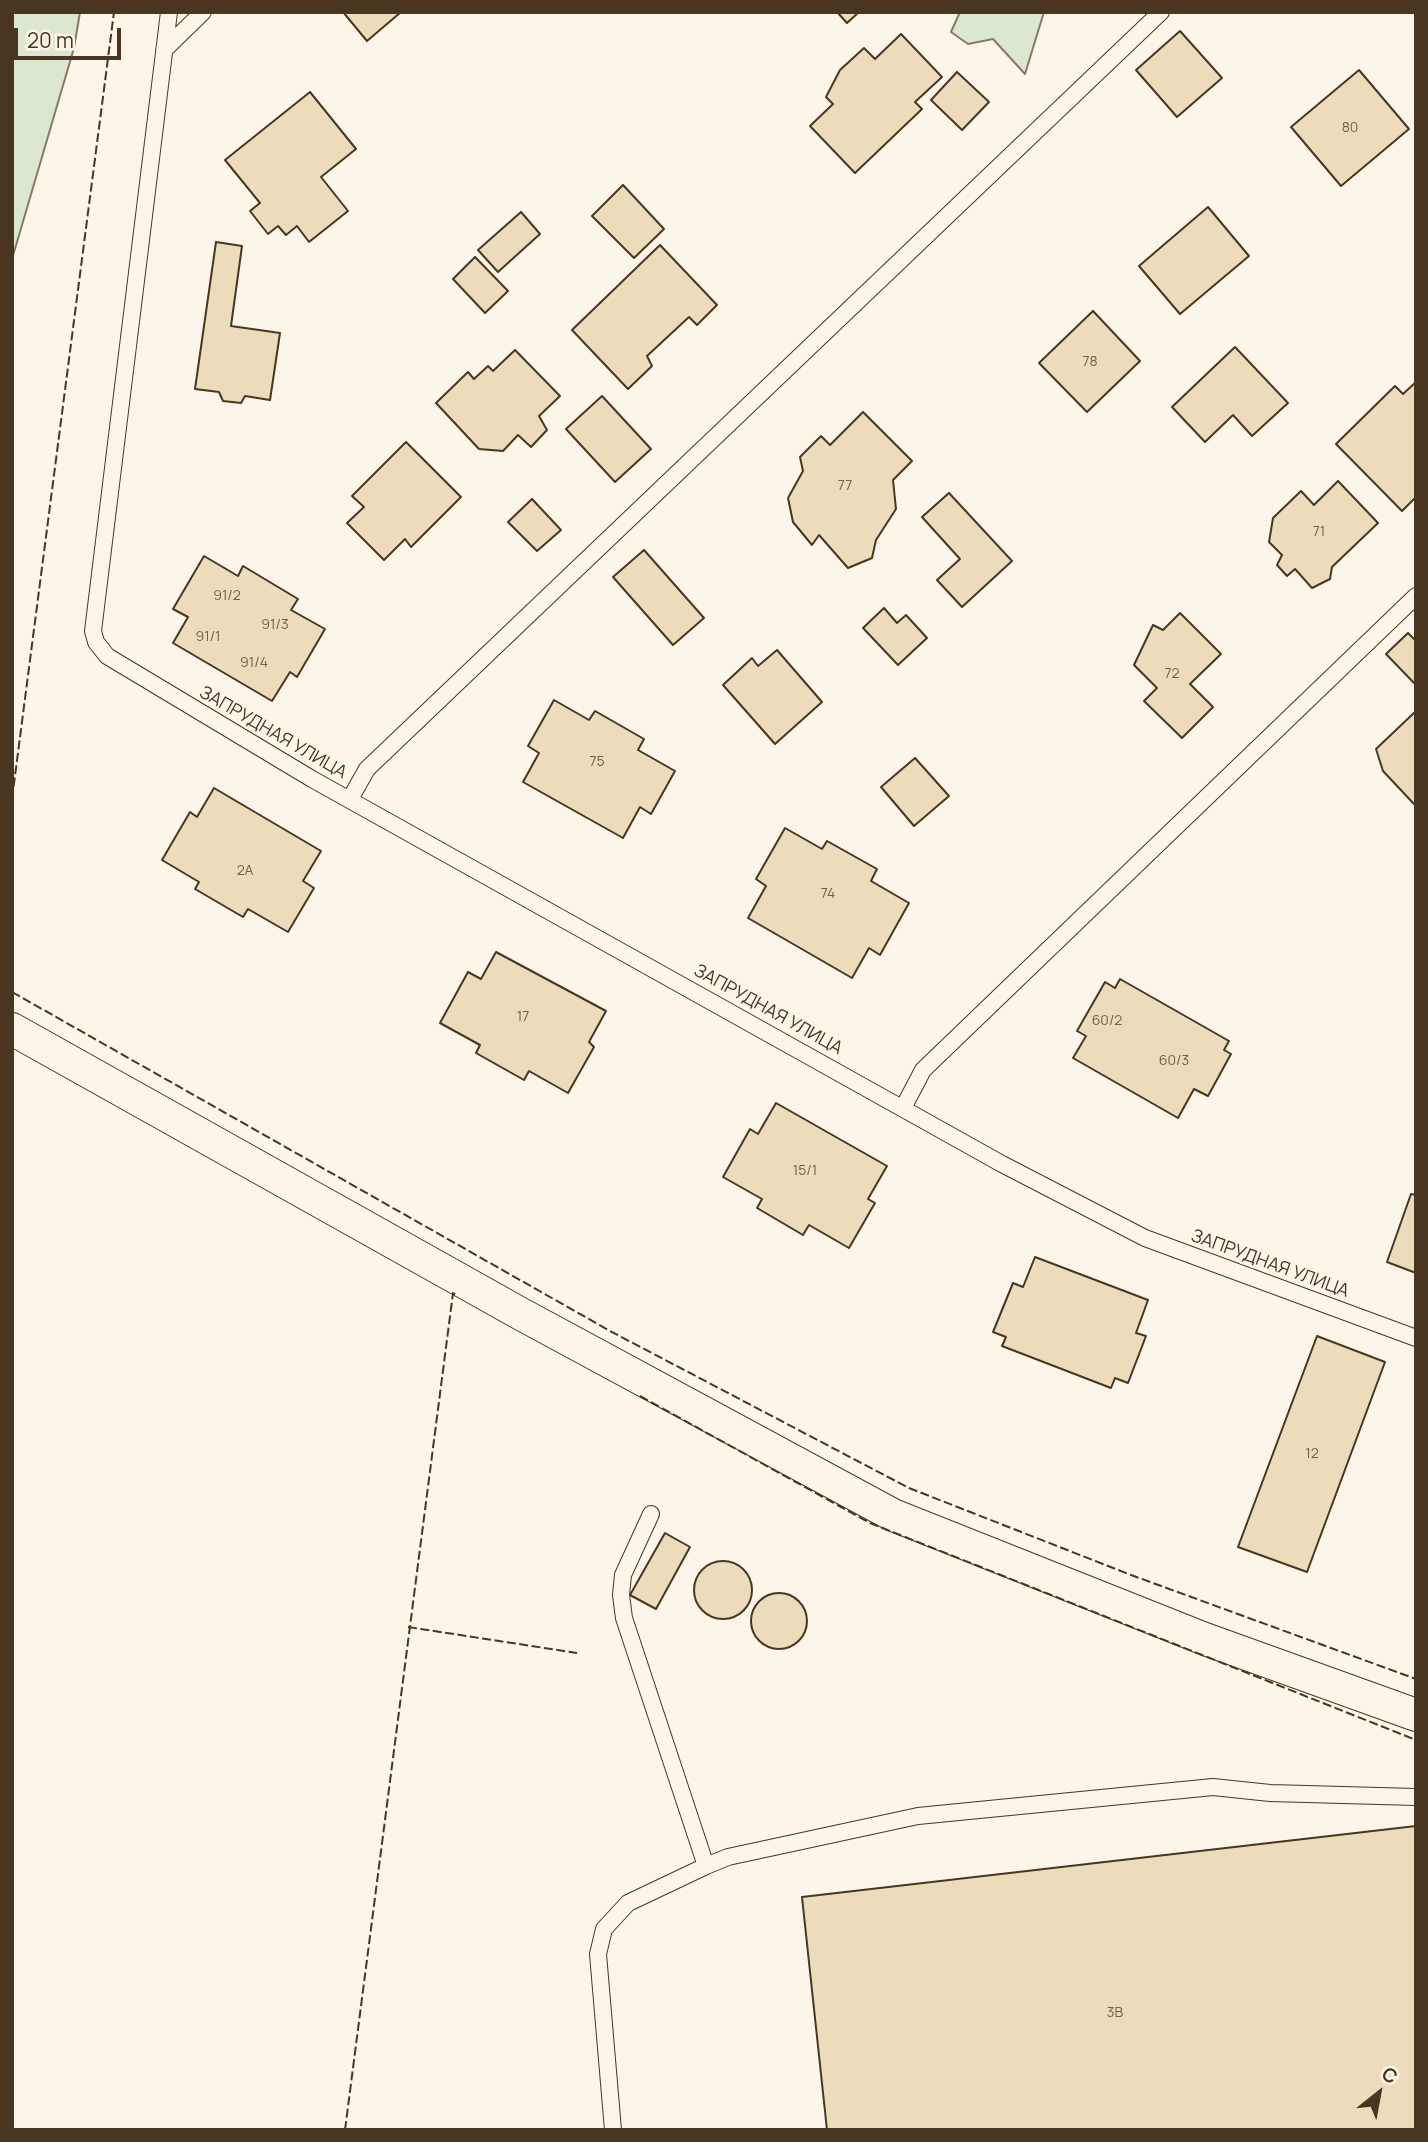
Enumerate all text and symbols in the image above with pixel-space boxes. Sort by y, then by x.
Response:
scale bar [18,14,124,58]
text: 20 m [27,26,74,54]
house number: 80 [1342,120,1358,136]
house number: 78 [1082,354,1098,370]
house number: 77 [838,478,852,494]
house number: 71 [1313,524,1325,540]
house number: 91/2 [213,588,241,604]
house number: 91/3 [261,617,289,633]
house number: 91/1 [195,629,221,645]
house number: 91/4 [240,655,268,671]
house number: 72 [1164,666,1180,682]
street label: ЗАПРУДНАЯ УЛИЦА [195,682,351,784]
house number: 75 [589,754,605,770]
house number: 2А [237,863,253,879]
house number: 74 [821,886,835,902]
street label: ЗАПРУДНАЯ УЛИЦА [690,960,846,1060]
house number: 17 [517,1009,529,1025]
house number: 60/2 [1092,1013,1122,1029]
house number: 60/3 [1159,1053,1189,1069]
house number: 15/1 [793,1163,817,1179]
street label: ЗАПРУДНАЯ УЛИЦА [1188,1225,1352,1303]
house number: 12 [1305,1446,1319,1462]
house number: 3В [1107,2005,1123,2021]
north arrow [1344,2058,1414,2128]
text: С [1377,2060,1403,2090]

